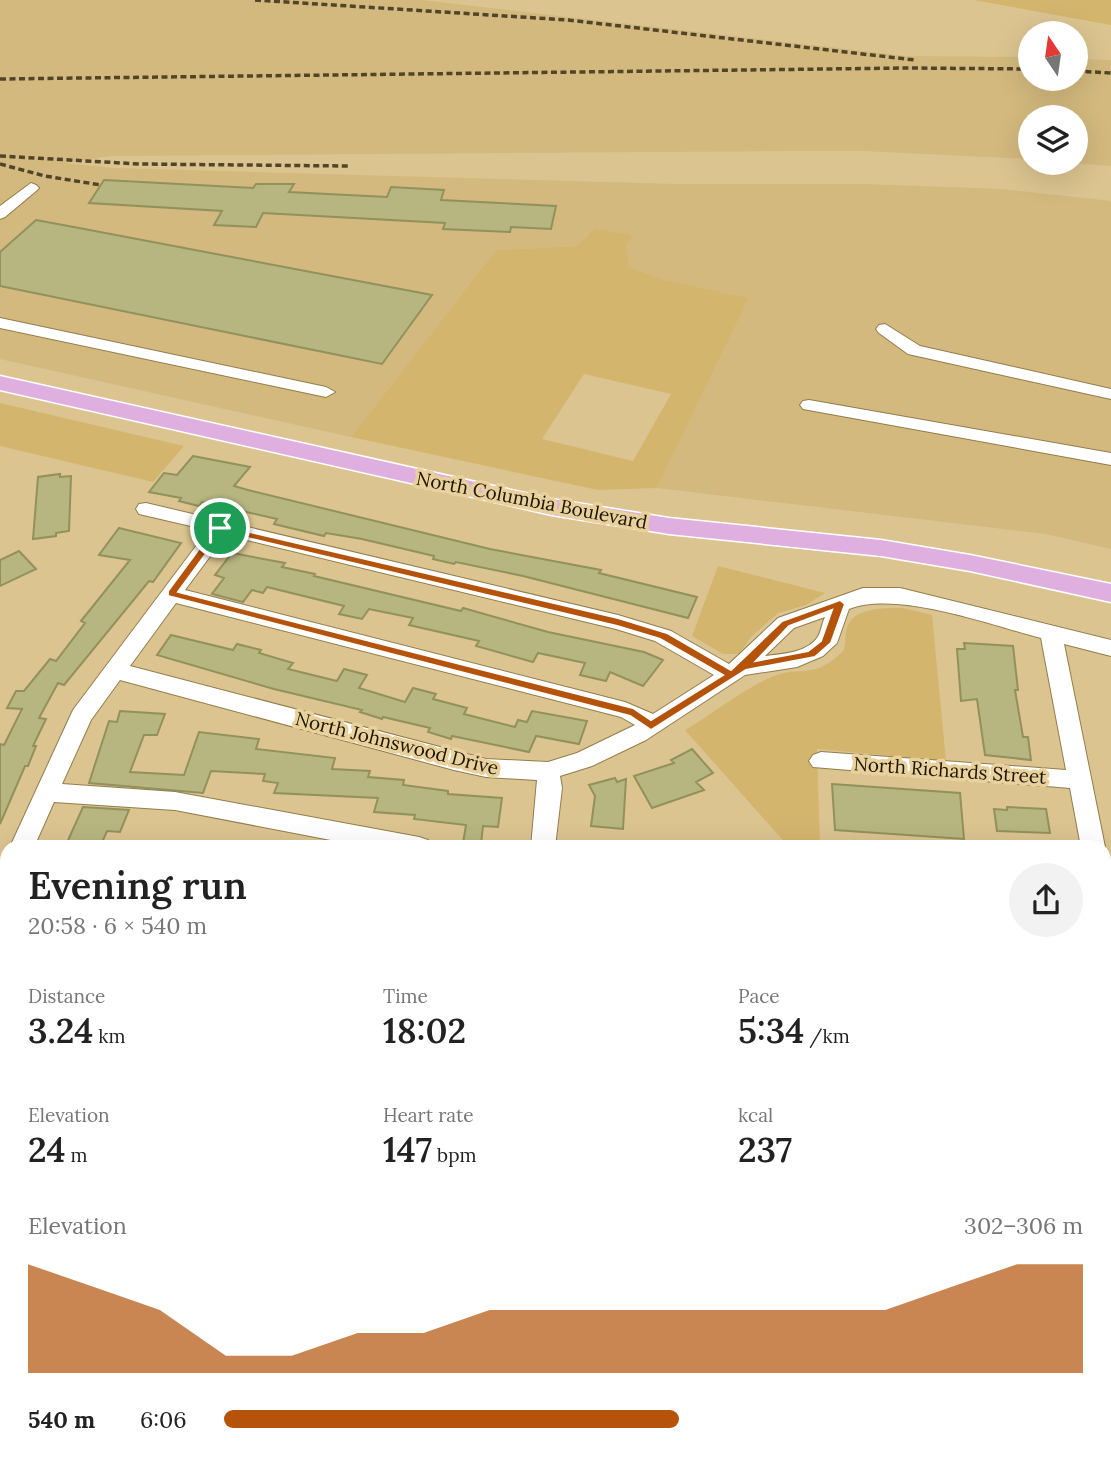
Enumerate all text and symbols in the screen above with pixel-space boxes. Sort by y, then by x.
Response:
north arrow [1018,21,1088,91]
map controls [1018,21,1088,175]
button: layers [1018,105,1088,175]
street label: North Columbia Boulevard [414,466,650,534]
pin [190,498,250,558]
icon: arrive [201,509,239,547]
street label: North Johnswood Drive [293,706,501,780]
street label: North Richards Street [853,751,1048,789]
text: Evening run [28,861,247,909]
button: share [1009,863,1083,937]
text: 20:58 · 6 × 540 m [28,911,207,940]
text: Distance [28,984,105,1008]
text: Time [383,984,428,1008]
text: Pace [738,984,780,1008]
text: 3.24 [28,1008,93,1053]
text: 18:02 [383,1008,466,1053]
text: 5:34 [738,1008,804,1053]
text: km [93,1024,126,1048]
text: /km [804,1024,850,1048]
text: Elevation [28,1103,110,1127]
text: Heart rate [383,1103,474,1127]
text: kcal [738,1103,773,1127]
text: 24 [28,1127,66,1172]
text: 147 [383,1127,432,1172]
text: 237 [738,1127,792,1172]
text: m [66,1143,88,1167]
text: bpm [432,1143,477,1167]
text: Elevation [28,1211,127,1240]
text: 302–306 m [964,1211,1083,1240]
text: 540 m [28,1405,95,1434]
text: 6:06 [140,1405,187,1434]

